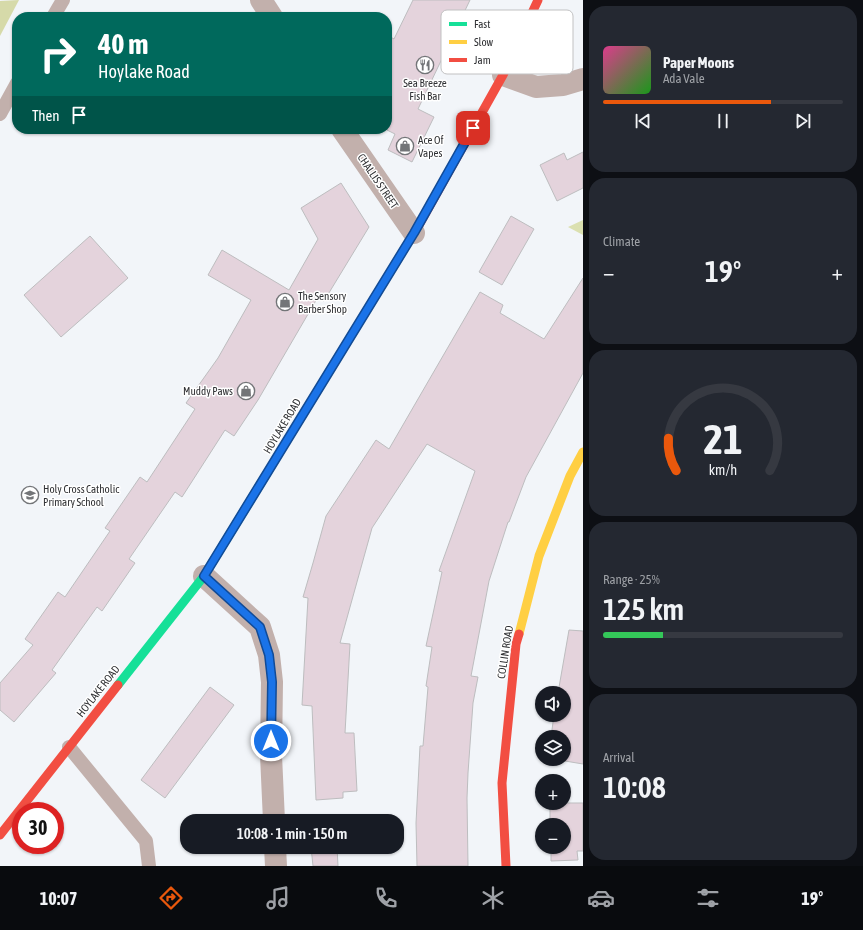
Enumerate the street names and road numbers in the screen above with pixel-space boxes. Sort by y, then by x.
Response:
street label: CHALLIS STREET [355,151,401,211]
street label: HOYLAKE ROAD [261,396,303,456]
street label: COLLIN ROAD [495,624,515,680]
street label: HOYLAKE ROAD [74,663,122,719]

